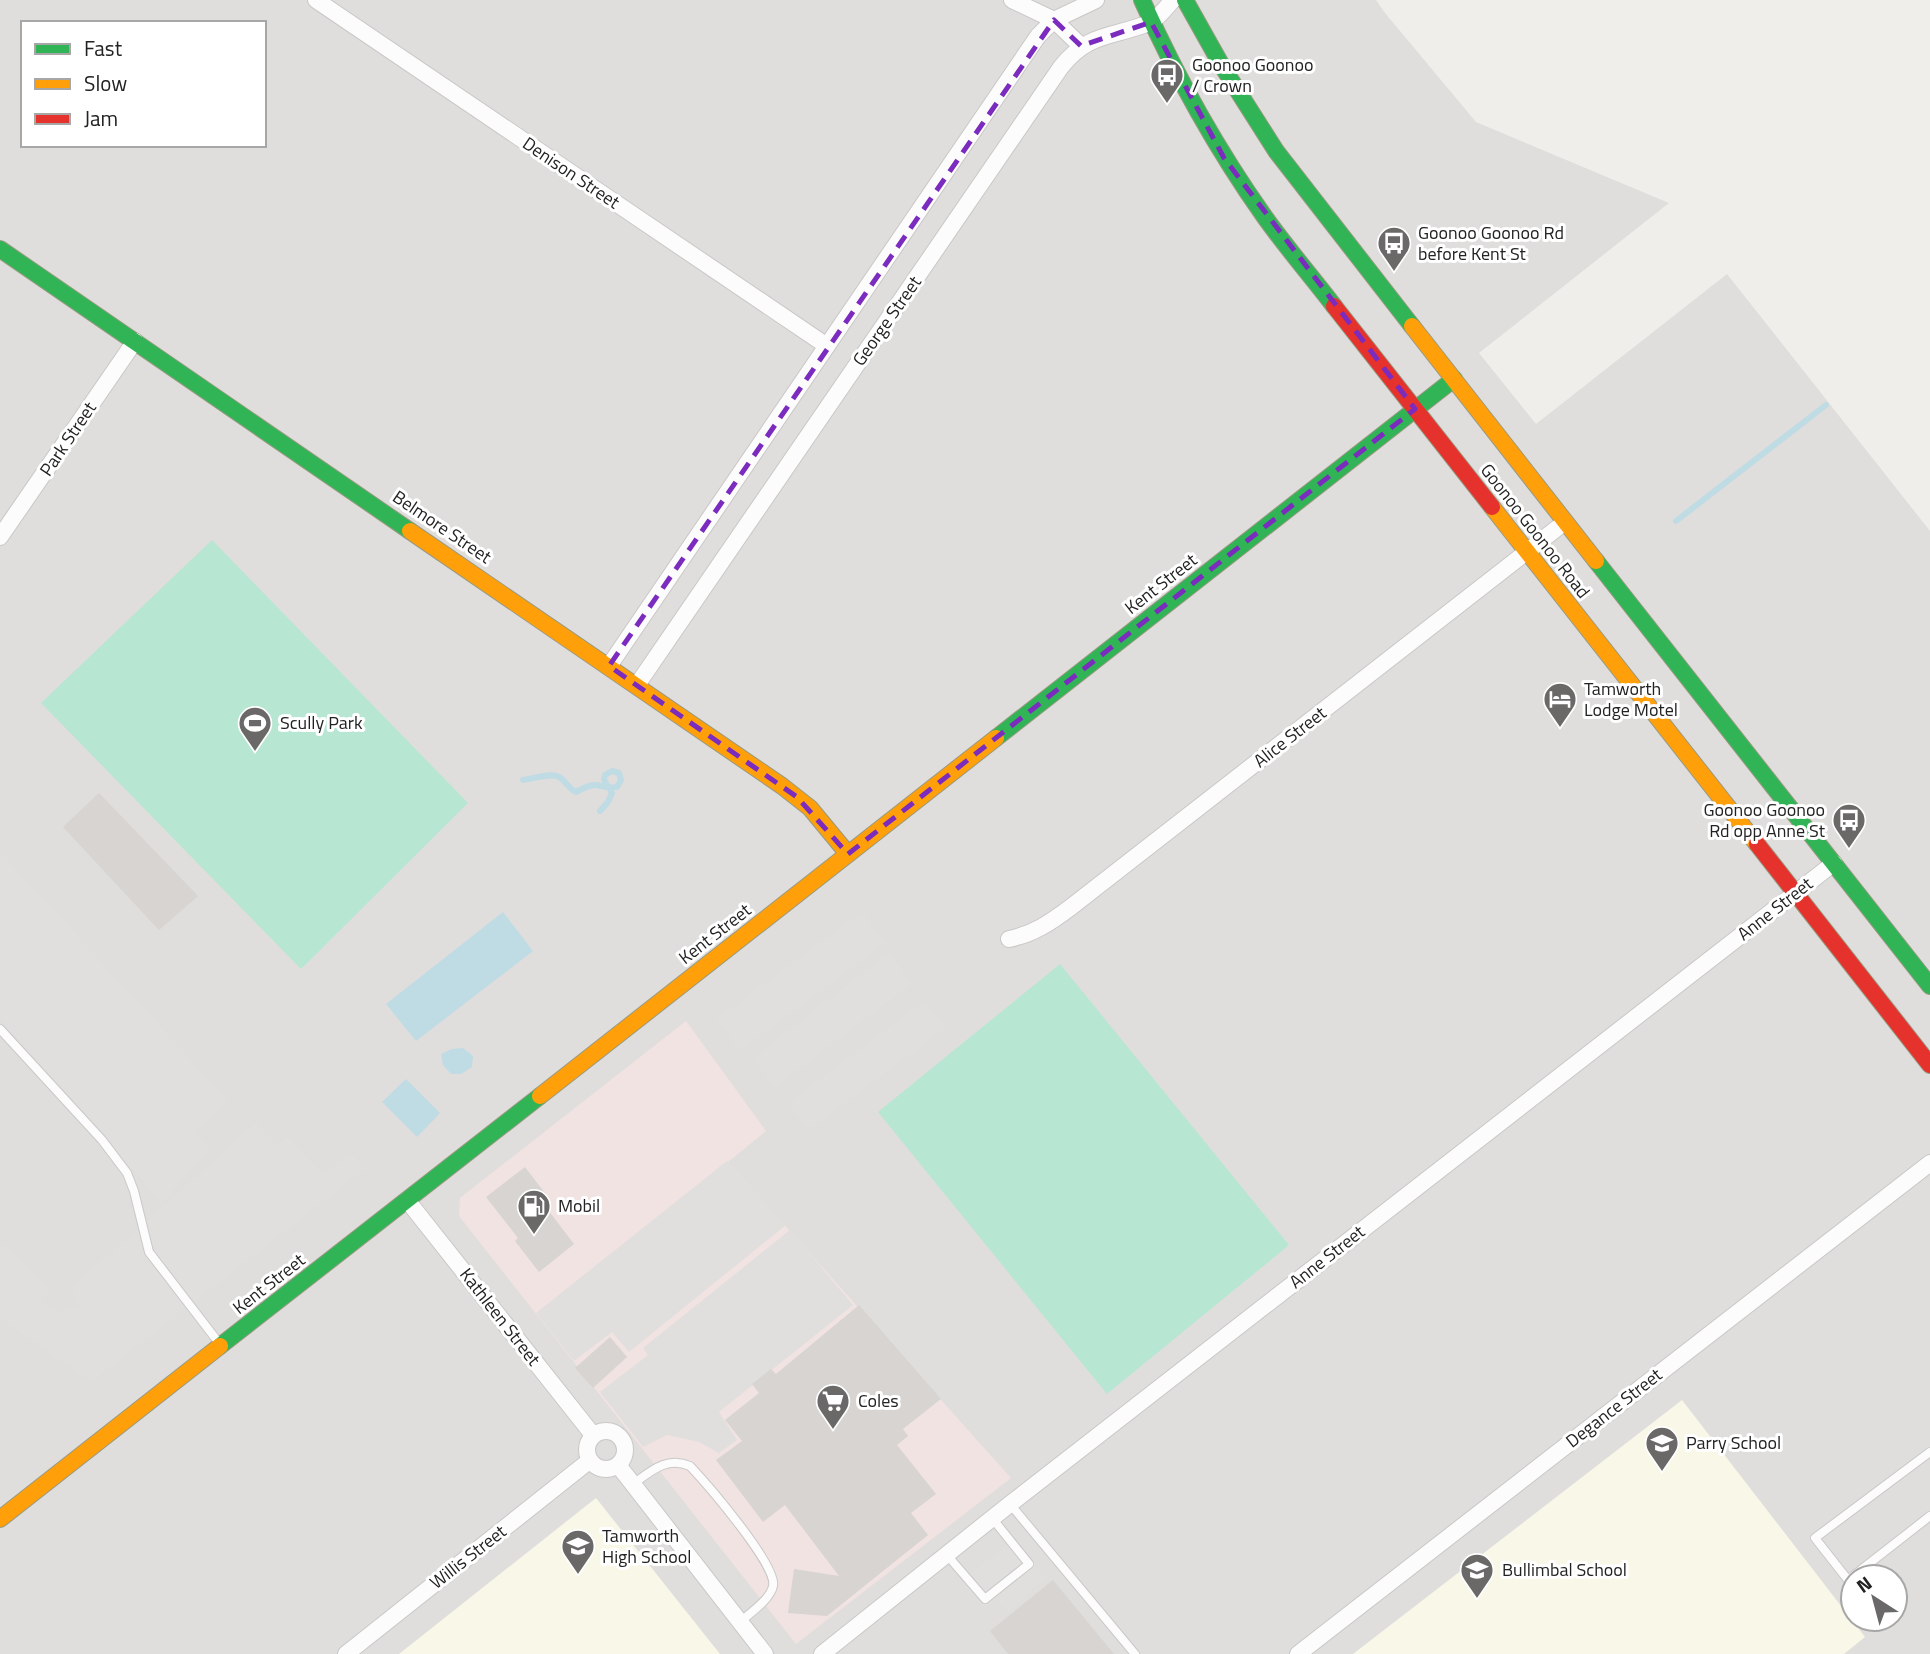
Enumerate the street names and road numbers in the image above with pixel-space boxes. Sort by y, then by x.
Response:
street label: Denison Street [517,130,626,216]
street label: George Street [846,270,928,371]
street label: Park Street [33,395,103,481]
street label: Goonoo Goonoo Road [1474,458,1597,604]
street label: Belmore Street [387,483,498,570]
street label: Kent Street [1119,546,1203,621]
street label: Alice Street [1247,699,1332,774]
street label: Anne Street [1731,870,1819,947]
street label: Kent Street [673,896,757,971]
street label: Anne Street [1283,1218,1371,1295]
street label: Kent Street [227,1246,311,1321]
street label: Kathleen Street [454,1262,548,1372]
street label: Degance Street [1560,1361,1668,1454]
street label: Willis Street [424,1518,512,1595]

